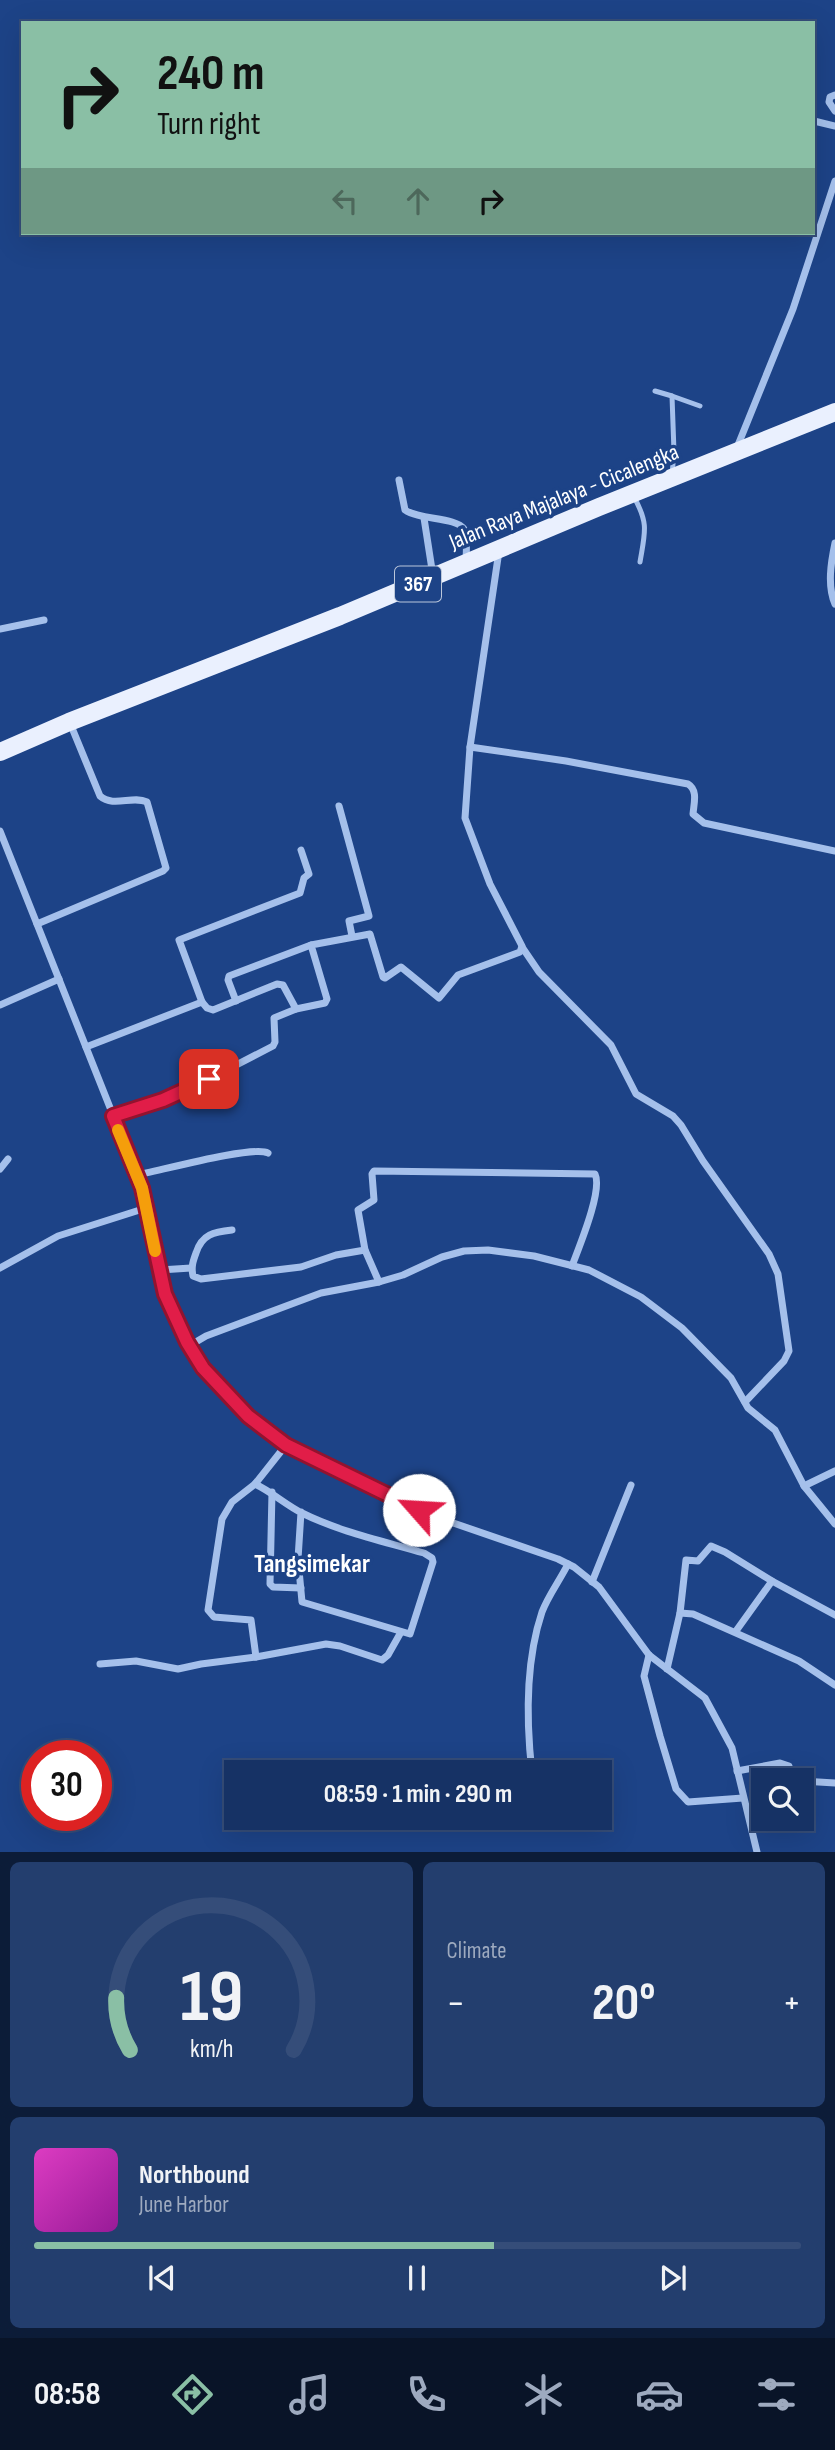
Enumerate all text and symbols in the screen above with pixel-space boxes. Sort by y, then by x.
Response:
text: 240 m [157,45,265,104]
icon: right [42,49,133,140]
text: Turn right [157,105,261,144]
icon: left [326,182,364,220]
icon: ahead [399,182,437,220]
icon: right [472,182,510,220]
street label: Jalan Raya Majalaya - Cicalengka [444,438,683,556]
road number: 367 [395,566,441,602]
pin [179,1049,239,1109]
icon: arrive [190,1060,228,1098]
position arrow [382,1473,456,1547]
district label: Tangsimekar [254,1549,370,1580]
speed limit sign: 30 [21,1740,112,1831]
map controls [751,1768,814,1831]
button: search [751,1768,814,1831]
text: 08:59 · 1 min · 290 m [324,1779,512,1810]
text: Climate [447,1937,506,1965]
text: 19 [180,1955,243,2043]
text: 20° [592,1972,656,2035]
text: − [447,1981,465,2026]
text: + [782,1981,801,2026]
text: km/h [190,2034,233,2065]
text: Northbound [139,2160,250,2191]
text: June Harbor [139,2191,229,2219]
icon: previous [143,2259,181,2297]
icon: pause [398,2259,436,2297]
icon: next [654,2259,692,2297]
icon: directions [168,2370,217,2419]
icon: music [285,2370,334,2419]
icon: phone [402,2370,451,2419]
icon: climate [519,2370,568,2419]
icon: car [635,2370,684,2419]
icon: filters [752,2370,801,2419]
text: 08:58 [34,2375,101,2414]

